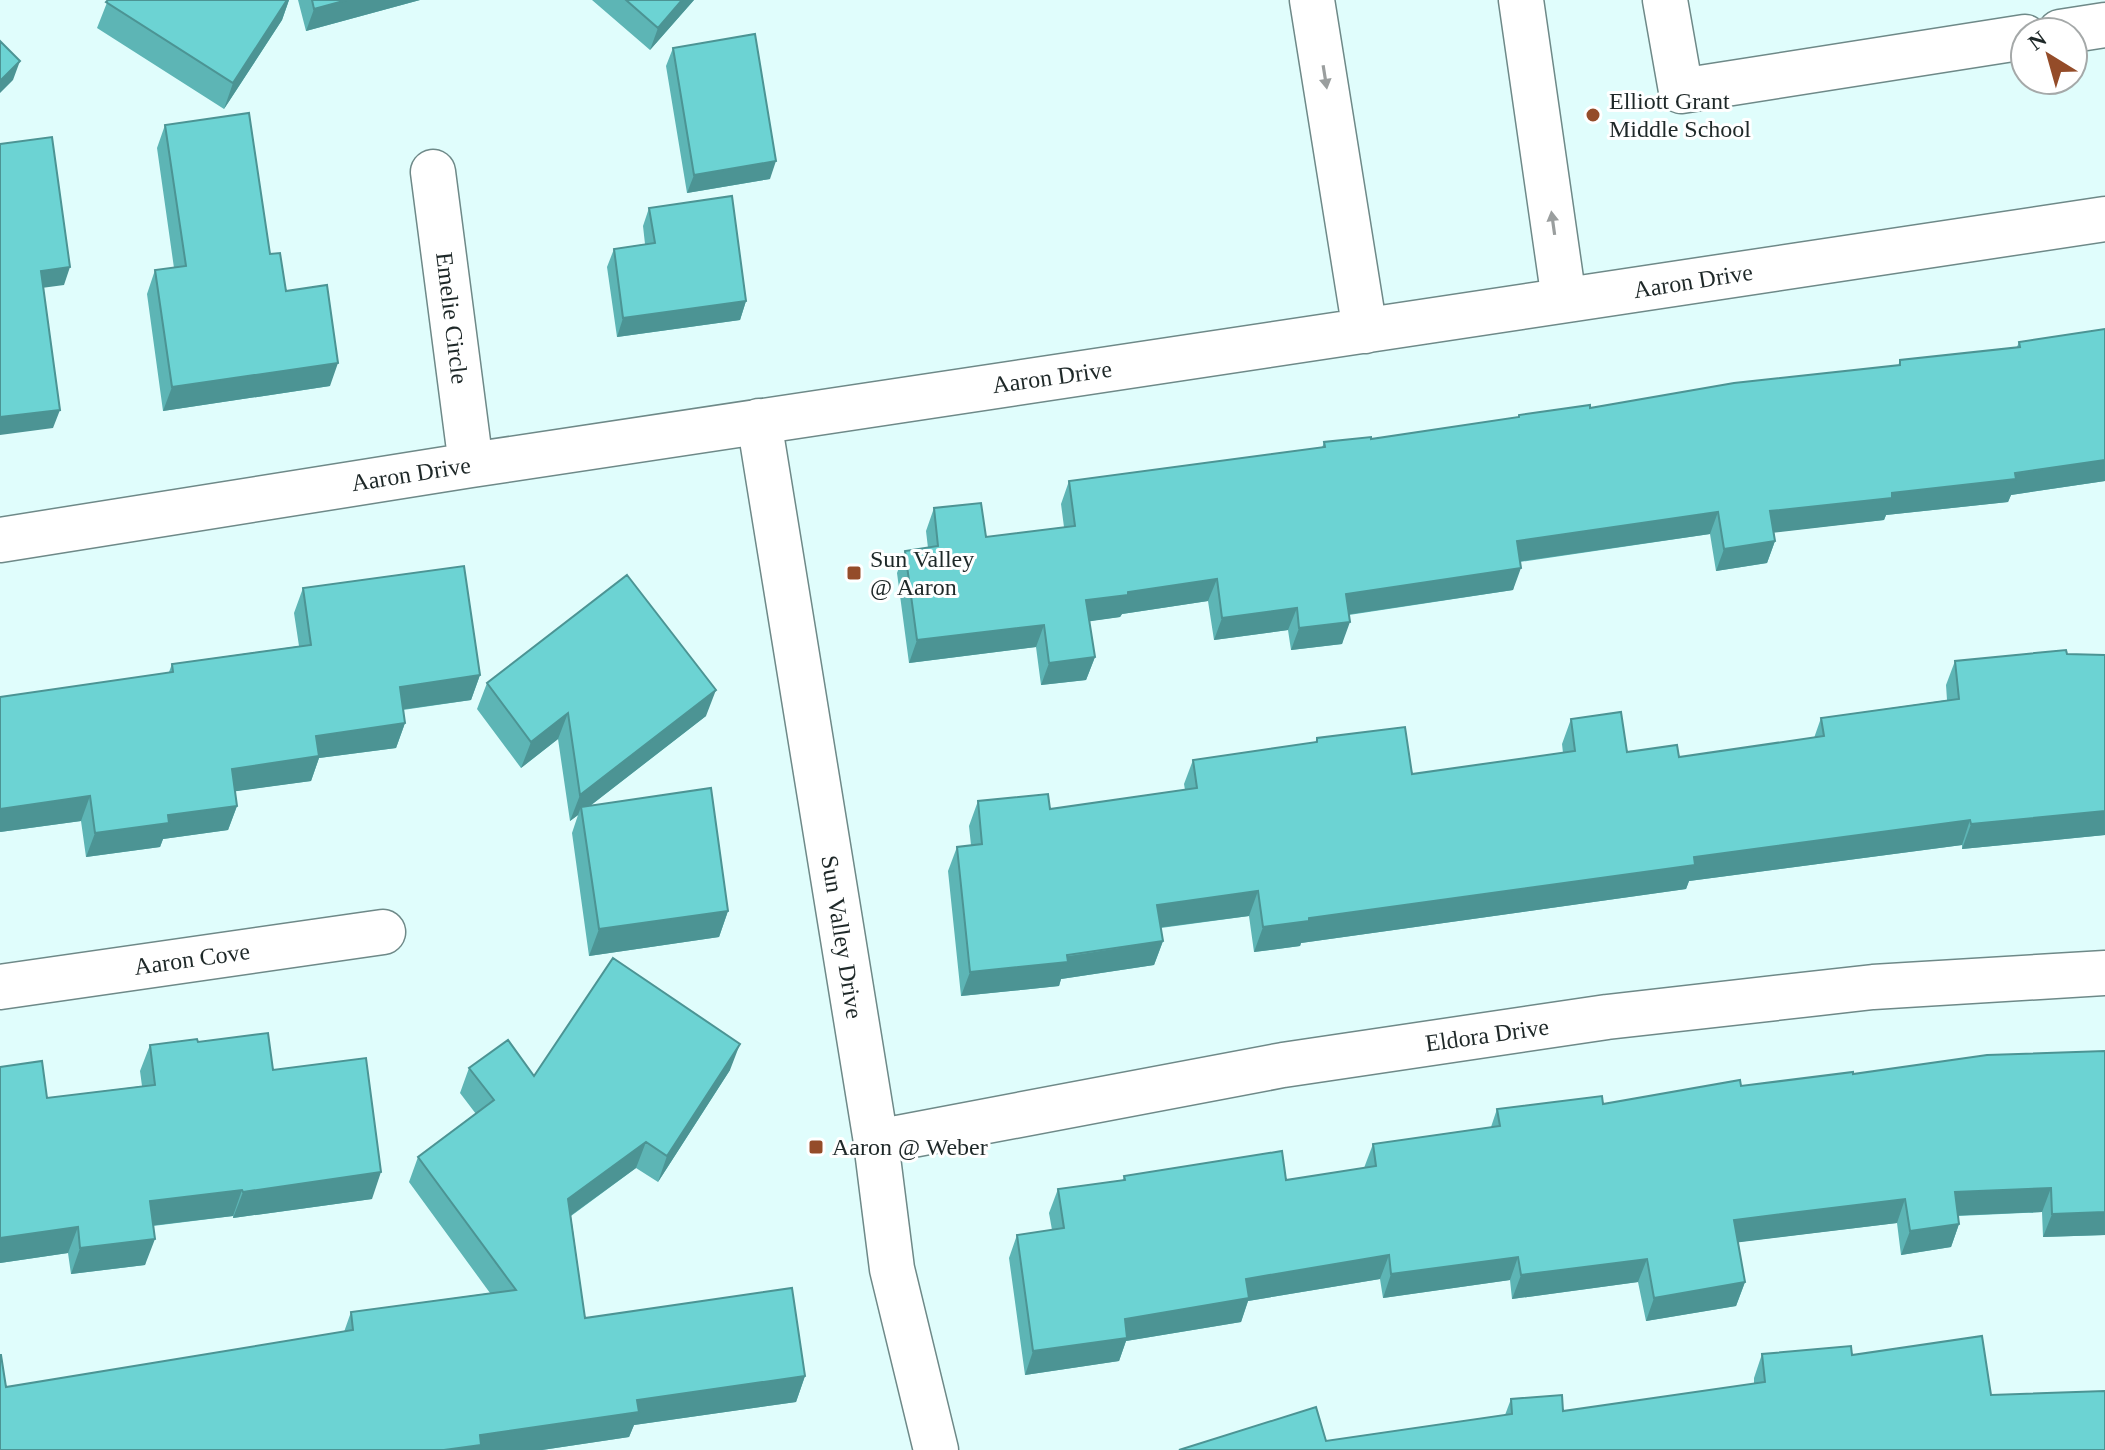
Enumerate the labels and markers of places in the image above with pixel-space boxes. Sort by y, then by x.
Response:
place label: Elliott Grant Middle School [1609,88,1751,142]
marker: Elliott Grant Middle School [1584,106,1602,124]
place label: Sun Valley @ Aaron [870,546,974,600]
marker: Sun Valley @ Aaron [845,564,863,582]
place label: Aaron @ Weber [832,1134,988,1160]
marker: Aaron @ Weber [807,1138,825,1156]

